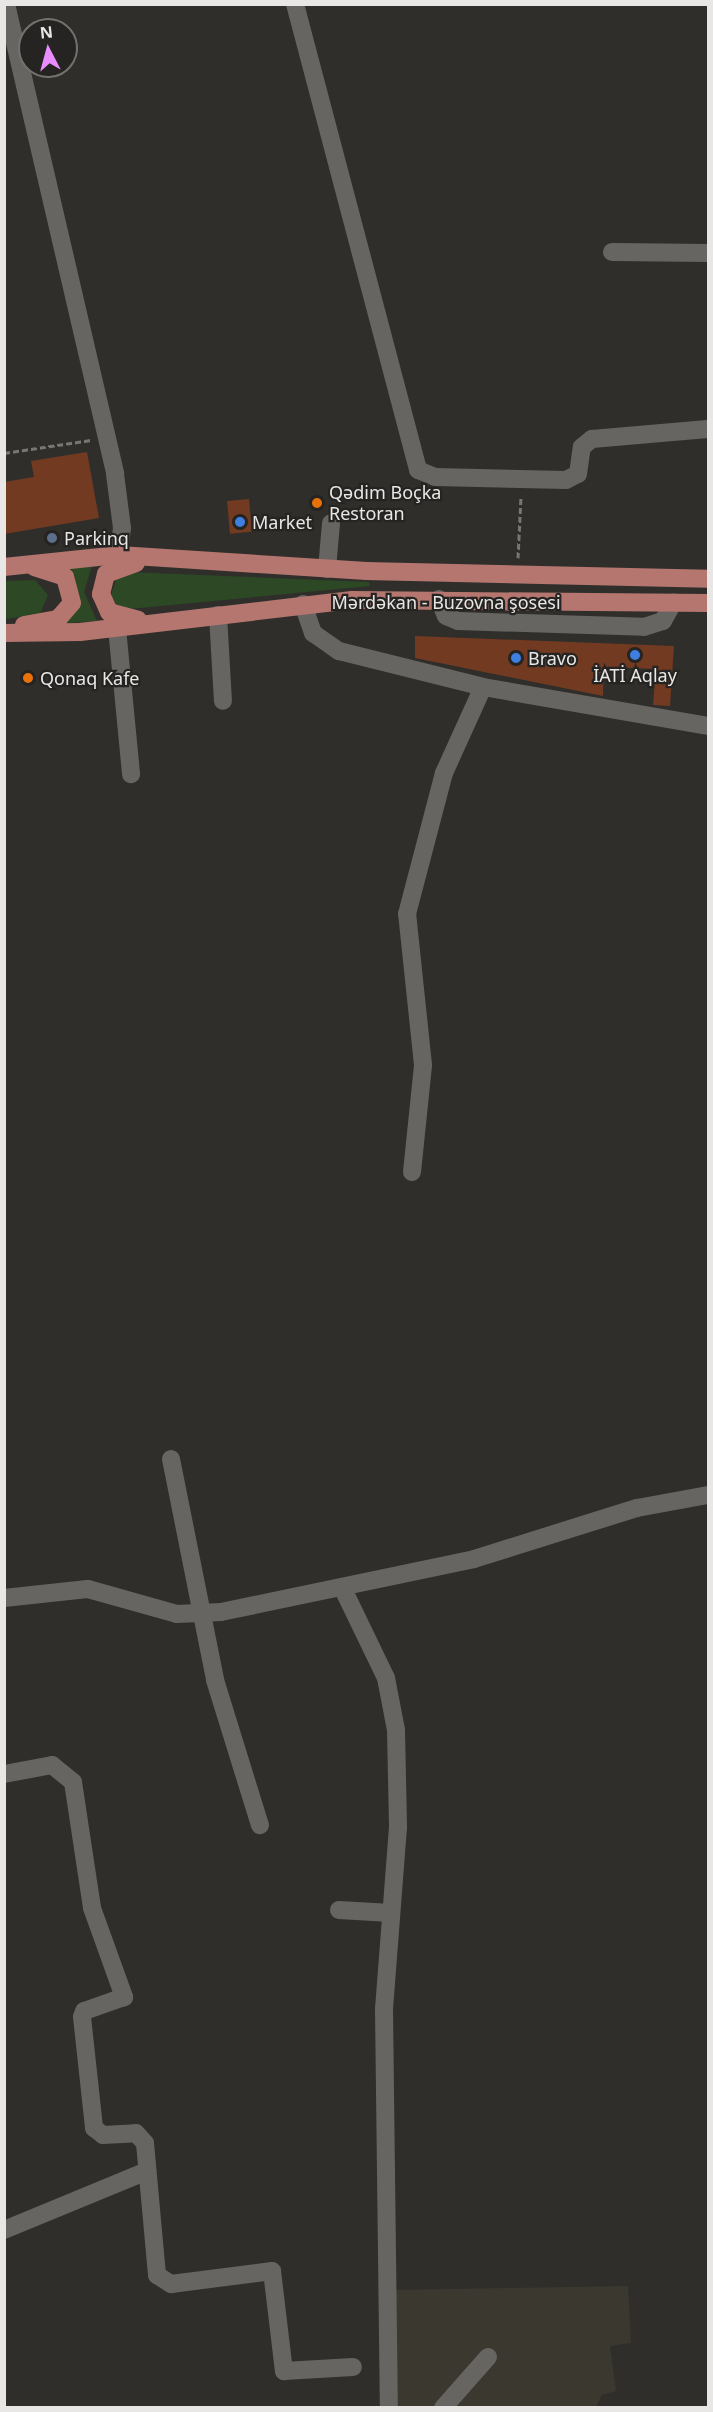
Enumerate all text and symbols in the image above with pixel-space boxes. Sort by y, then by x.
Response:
north arrow [18,18,78,78]
text: N [39,20,54,44]
place label: Qədim Boçka Restoran [329,482,441,524]
marker: Qədim Boçka Restoran [310,496,324,510]
place label: Market [252,511,312,533]
marker: Market [233,515,247,529]
place label: Parkinq [64,527,129,549]
marker: Parkinq [45,531,59,545]
street label: Mərdəkan - Buzovna şosesi [331,591,561,613]
place label: Bravo [528,647,577,669]
marker: İATİ Aqlay [628,648,642,662]
marker: Bravo [509,651,523,665]
place label: İATİ Aqlay [593,664,677,686]
place label: Qonaq Kafe [40,667,140,689]
marker: Qonaq Kafe [21,671,35,685]

